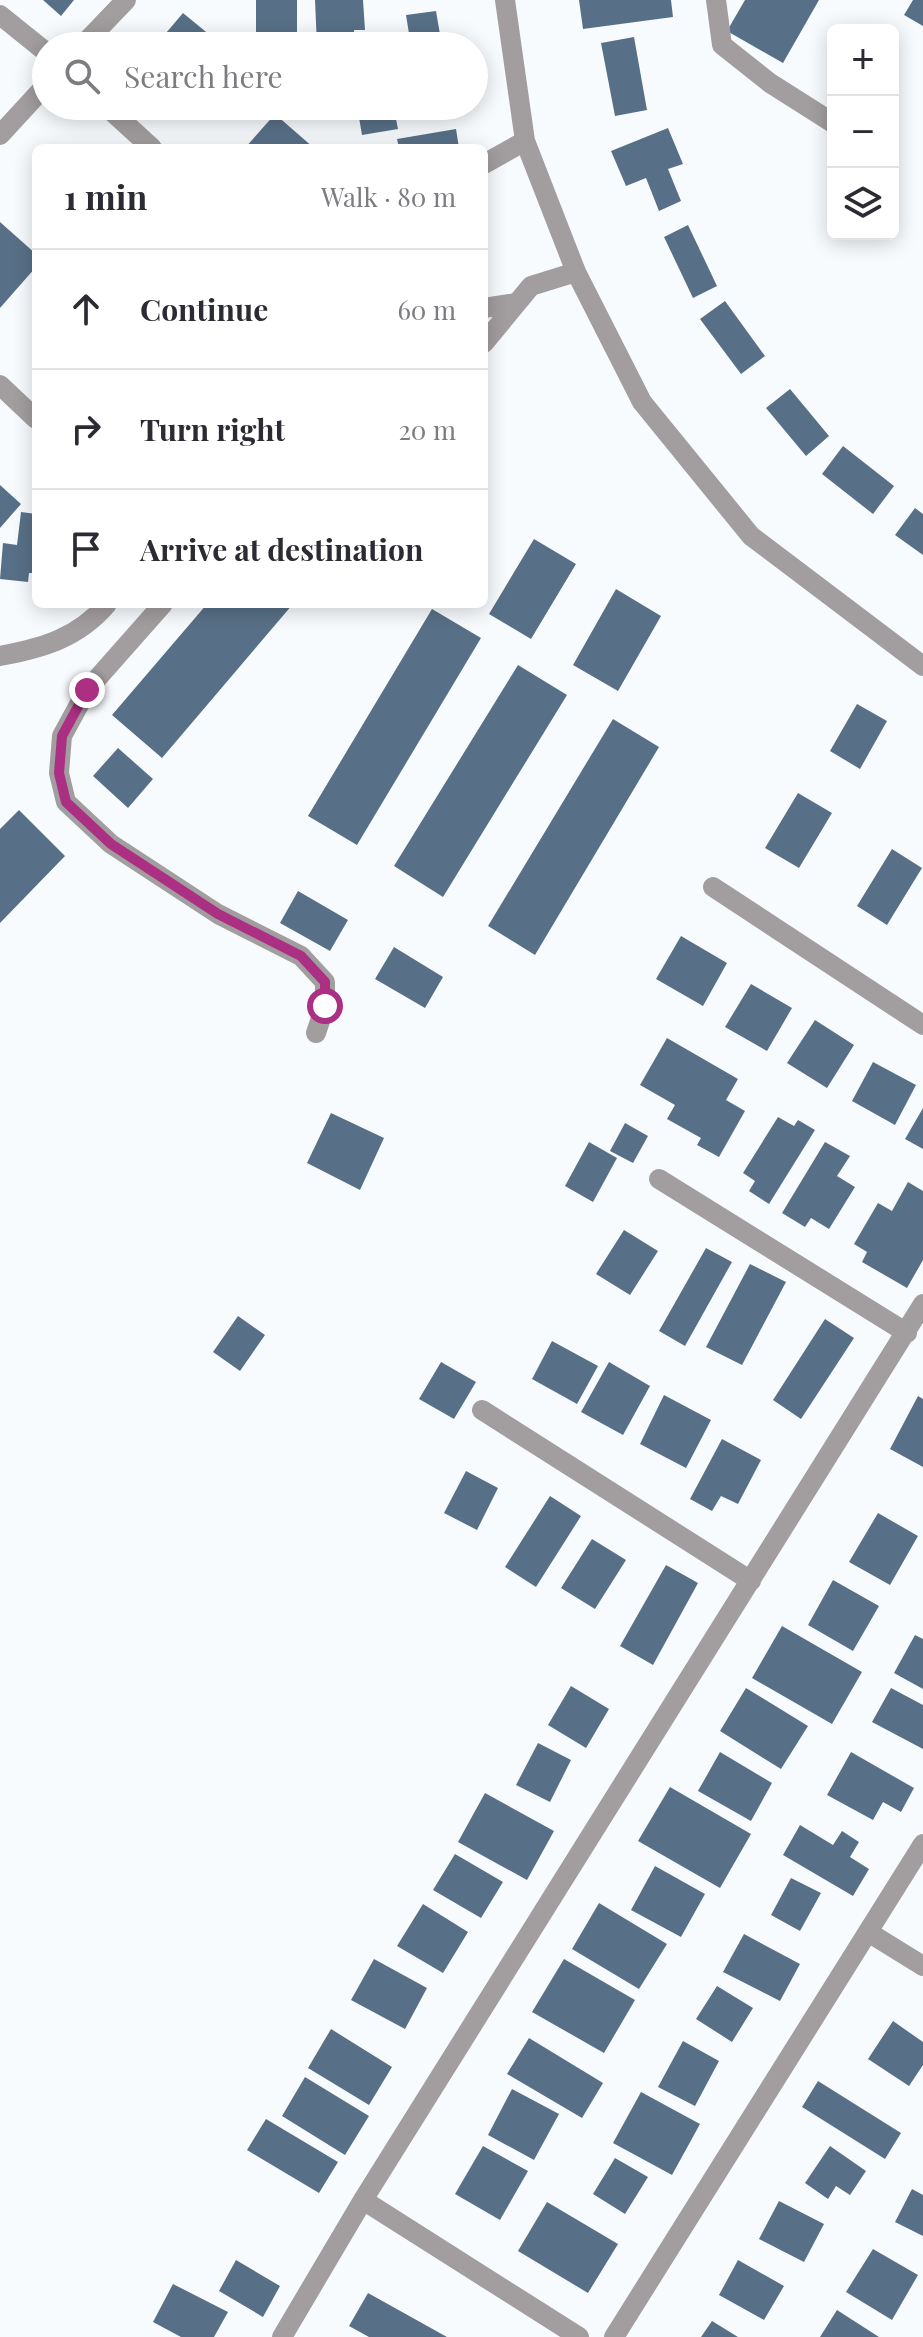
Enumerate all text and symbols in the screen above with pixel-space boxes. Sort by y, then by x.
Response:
map controls [827,24,899,240]
button: + [827,24,899,96]
search box [32,32,488,120]
icon: search [60,54,104,98]
text: Search here [124,56,283,96]
button: − [827,96,899,168]
button: layers [827,168,899,240]
text: 1 min [64,173,147,219]
text: Walk · 80 m [321,179,456,214]
icon: ahead [64,287,108,331]
text: Continue [140,289,268,329]
text: 60 m [397,292,456,327]
icon: right [64,407,108,451]
text: Turn right [140,409,285,449]
text: 20 m [398,412,456,447]
icon: arrive [64,527,108,571]
text: Arrive at destination [140,529,423,569]
route end [69,672,105,708]
route start [307,988,343,1024]

